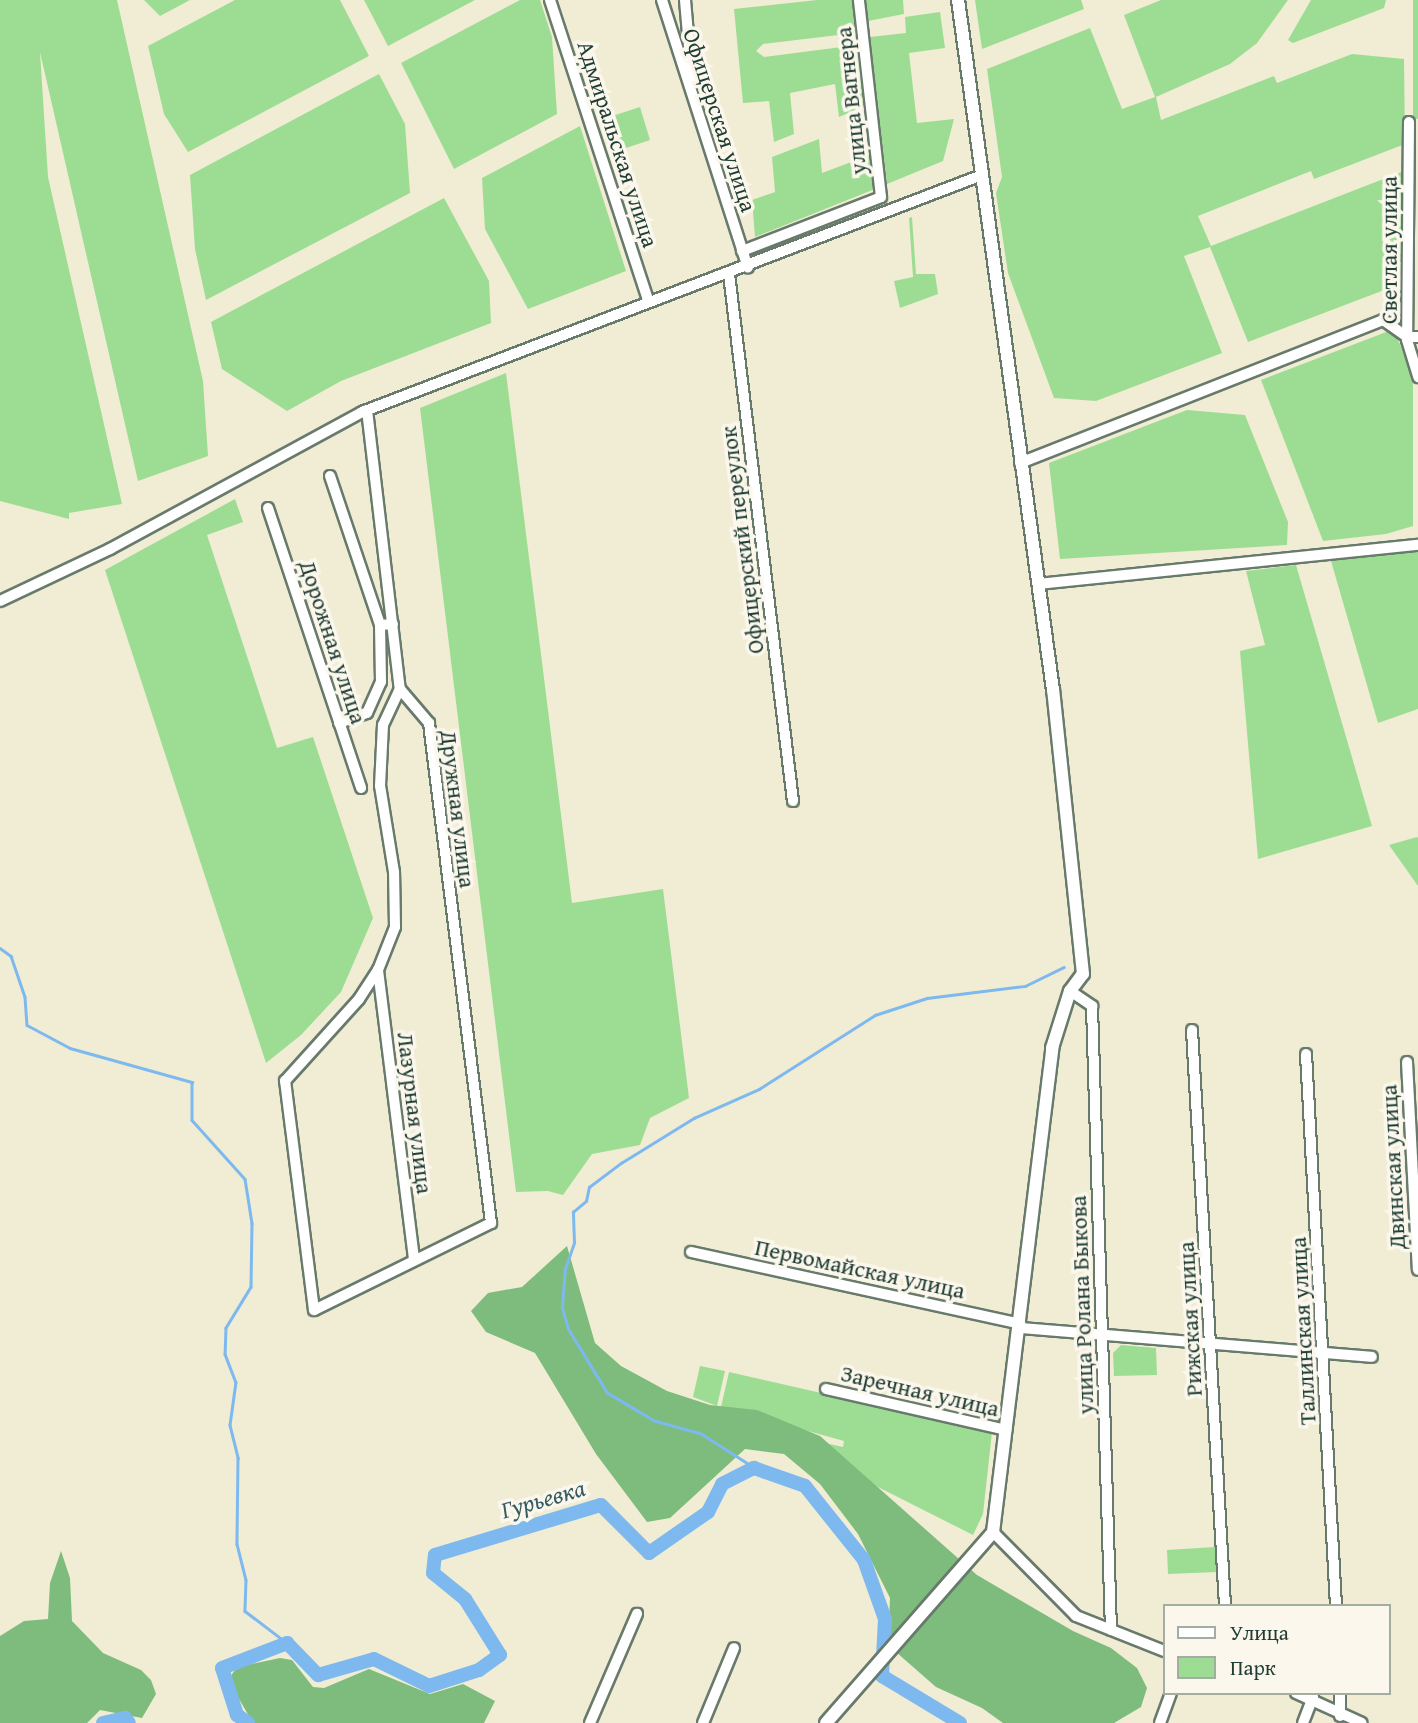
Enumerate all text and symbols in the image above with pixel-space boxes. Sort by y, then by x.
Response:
street label: Офицерская улица [677,25,763,215]
street label: улица Вагнера [830,26,872,176]
street label: Адмиральская улица [572,37,664,251]
street label: Светлая улица [1375,176,1403,324]
street label: Офицерский переулок [714,425,770,655]
street label: Дорожная улица [294,557,372,727]
street label: Дружная улица [435,729,481,889]
street label: Лазурная улица [391,1031,439,1195]
street label: Двинская улица [1375,1084,1411,1250]
street label: улица Ролана Быкова [1064,1195,1100,1415]
street label: Первомайская улица [752,1233,968,1305]
street label: Таллинская улица [1284,1236,1322,1426]
street label: Рижская улица [1172,1241,1208,1397]
street label: Заречная улица [838,1359,1002,1423]
water label: Гурьевка [498,1473,588,1525]
legend [1162,1604,1390,1695]
text: Улица [1230,1617,1289,1648]
text: Парк [1230,1652,1276,1683]

